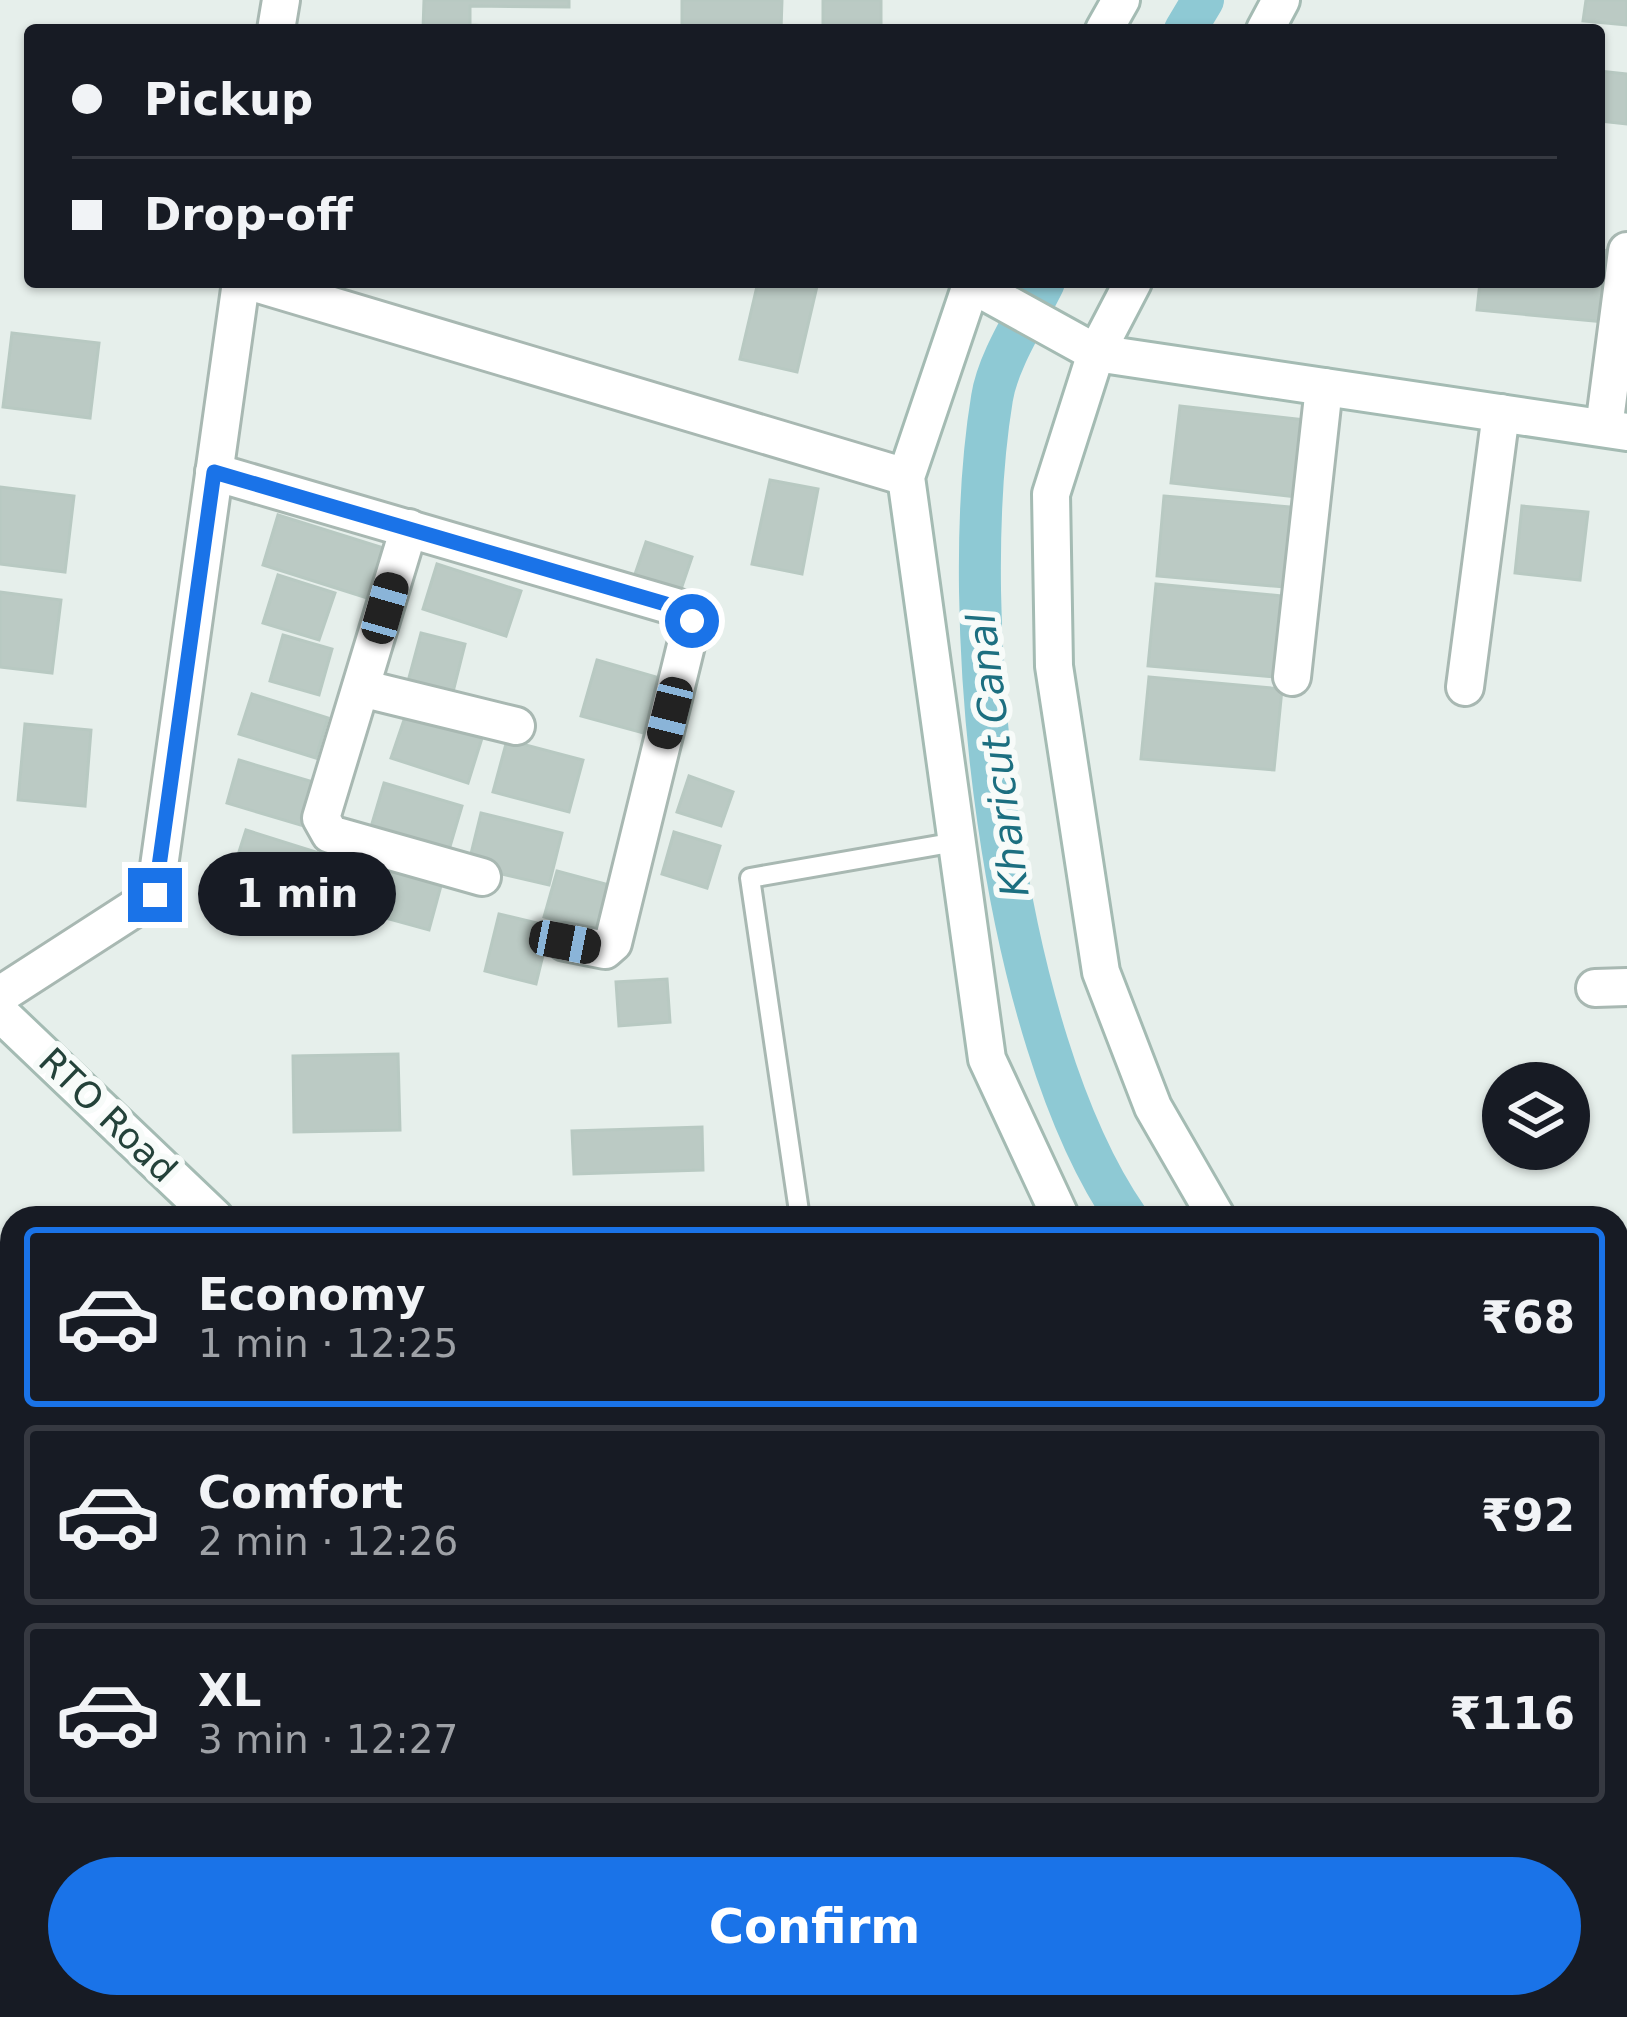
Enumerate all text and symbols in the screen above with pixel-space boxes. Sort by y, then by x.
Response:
text: Pickup [144,73,313,126]
text: Drop-off [144,188,353,241]
car [358,568,412,648]
route start [665,594,719,648]
water label: Kharicut Canal [958,610,1038,899]
car [644,674,696,752]
callout: 1 min [197,853,395,937]
route end [128,868,182,922]
text: 1 min [236,871,358,916]
car [526,917,604,967]
street label: RTO Road [31,1040,185,1190]
map controls [1482,1062,1590,1170]
button: layers [1482,1062,1590,1170]
icon: car [54,1263,162,1371]
text: Economy [198,1268,426,1321]
text: ₹68 [1481,1291,1575,1344]
text: 1 min · 12:25 [198,1321,458,1366]
icon: car [54,1461,162,1569]
text: Comfort [198,1466,403,1519]
text: ₹92 [1481,1489,1575,1542]
text: 2 min · 12:26 [198,1519,458,1564]
icon: car [54,1659,162,1767]
text: XL [198,1664,261,1717]
text: ₹116 [1450,1687,1575,1740]
text: 3 min · 12:27 [198,1717,458,1762]
button: Confirm [48,1857,1581,1995]

